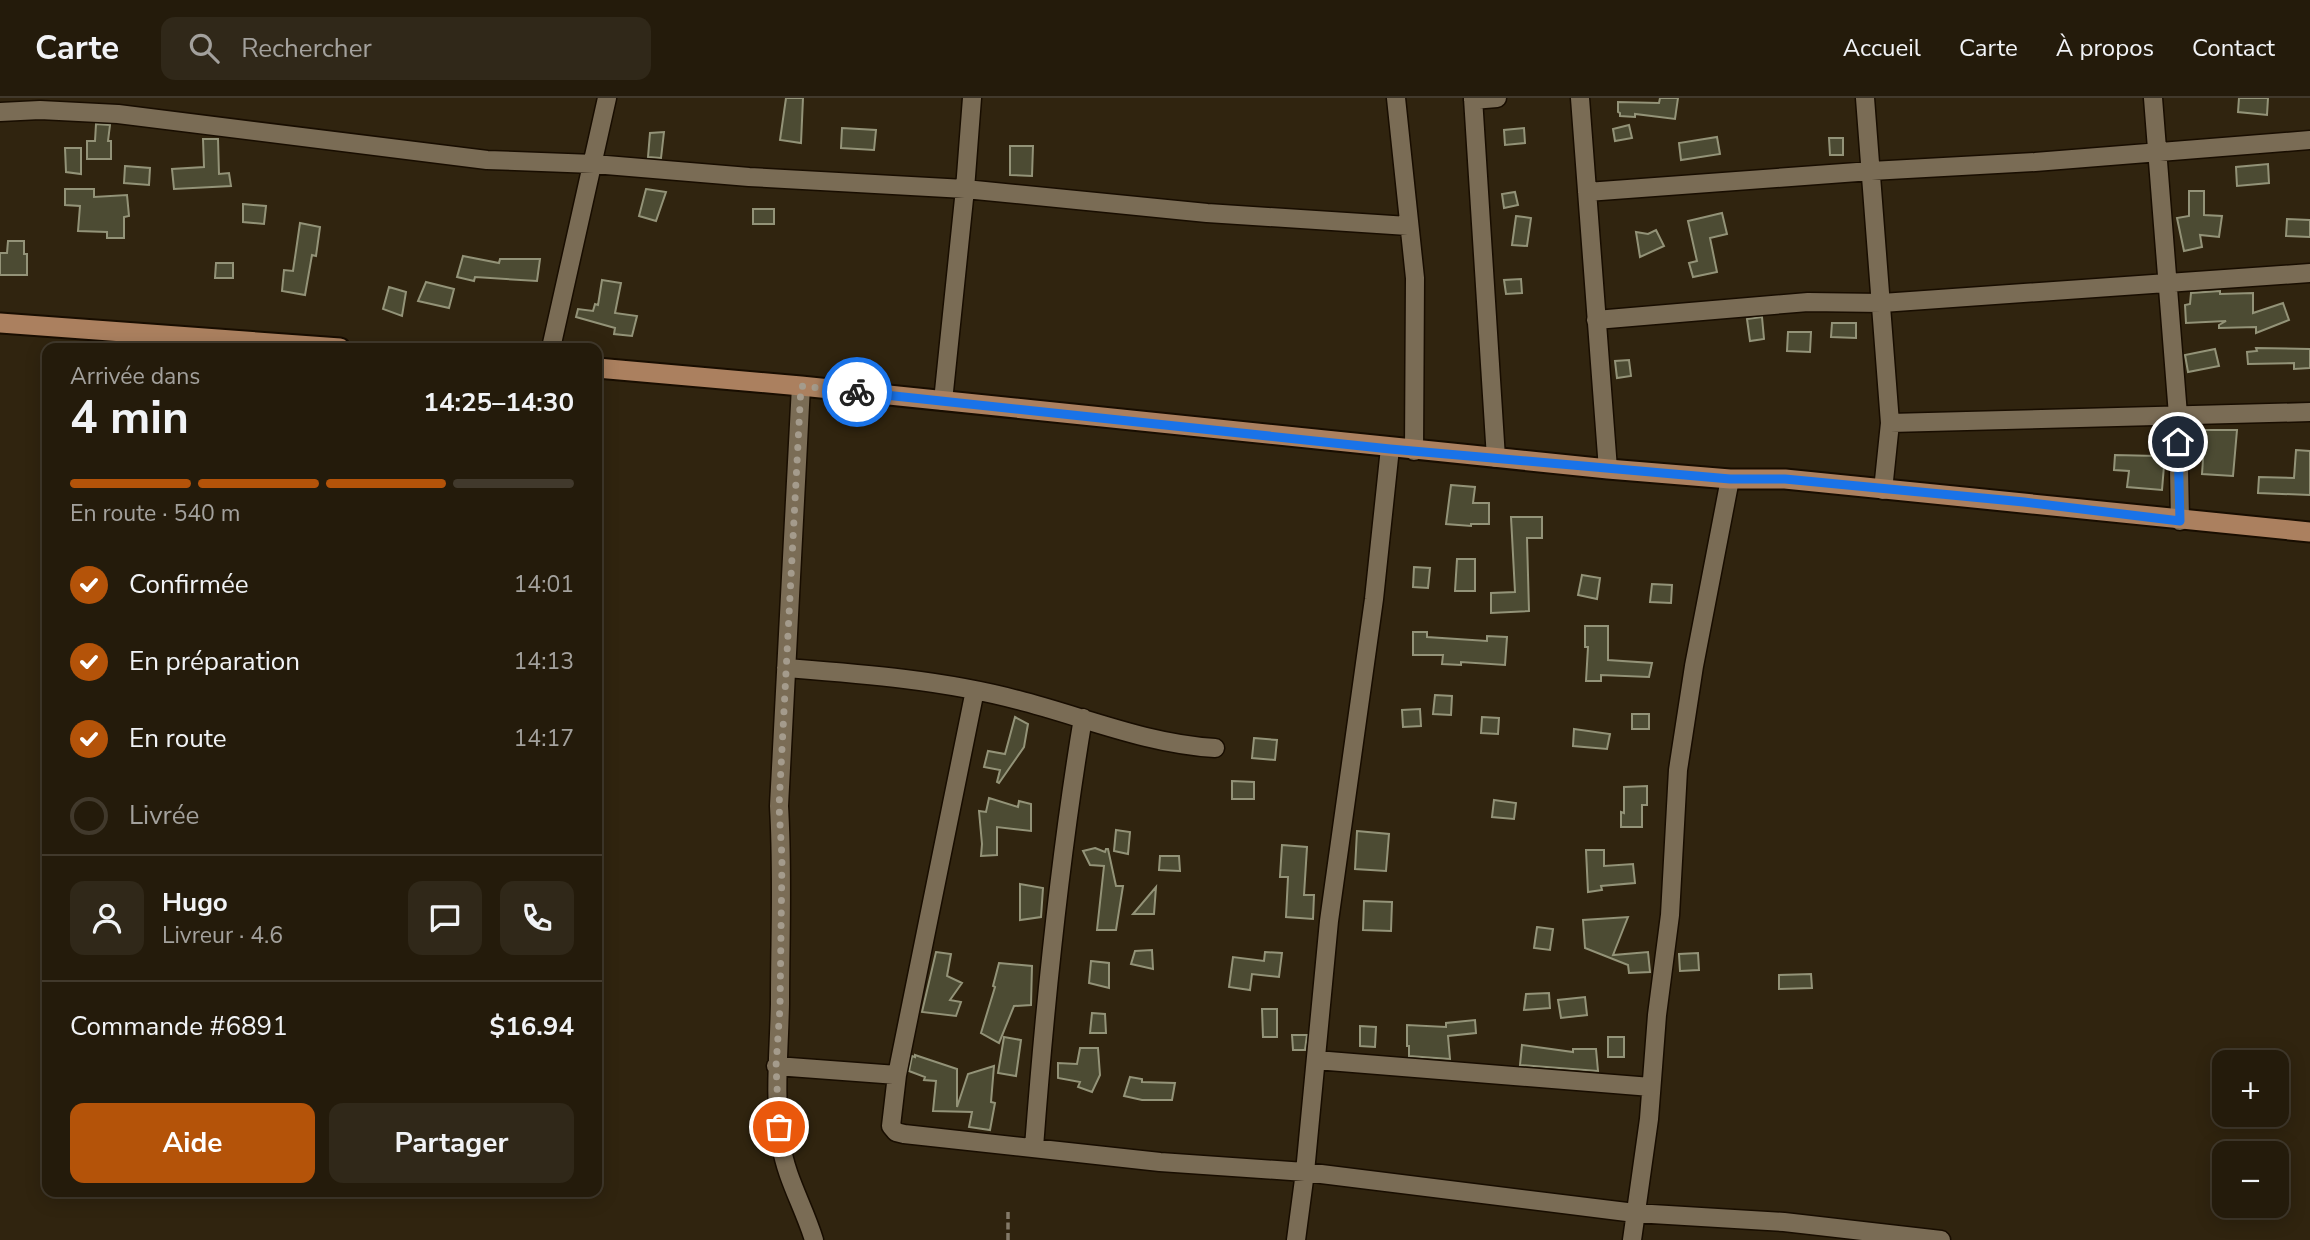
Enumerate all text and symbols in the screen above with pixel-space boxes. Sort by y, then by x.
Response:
search box [161,17,651,80]
text: Carte [35,26,119,71]
icon: search [185,29,223,67]
text: Rechercher [241,31,372,66]
text: Accueil [1843,32,1921,64]
text: Carte [1959,32,2018,64]
text: À propos [2056,32,2154,64]
text: Contact [2192,32,2275,64]
courier [822,357,892,427]
text: Arrivée dans [70,361,200,392]
icon: bike [838,373,876,411]
text: 14:25–14:30 [423,385,574,420]
text: 4 min [70,386,189,449]
pin [2148,412,2208,472]
icon: home [2159,423,2197,461]
text: En route · 540 m [70,498,240,529]
icon: check [70,566,108,604]
text: Confirmée [129,567,249,602]
text: 14:01 [514,569,574,600]
icon: check [70,643,108,681]
text: En préparation [129,644,300,679]
text: 14:13 [514,646,574,677]
icon: check [70,720,108,758]
text: En route [129,721,227,756]
text: 14:17 [514,723,574,754]
text: Livrée [129,798,199,833]
button: person [70,881,144,955]
button: chat [408,881,482,955]
button: phone [500,881,574,955]
text: Hugo [162,885,228,920]
text: Livreur · 4.6 [162,920,283,951]
text: Commande #6891 [70,1009,288,1044]
text: $16.94 [490,1009,574,1044]
map controls [2212,1050,2289,1218]
button: + [2212,1050,2289,1127]
pin [749,1097,809,1157]
button: Aide [70,1103,315,1183]
button: Partager [329,1103,574,1183]
icon: bag [760,1108,798,1146]
button: − [2212,1141,2289,1218]

